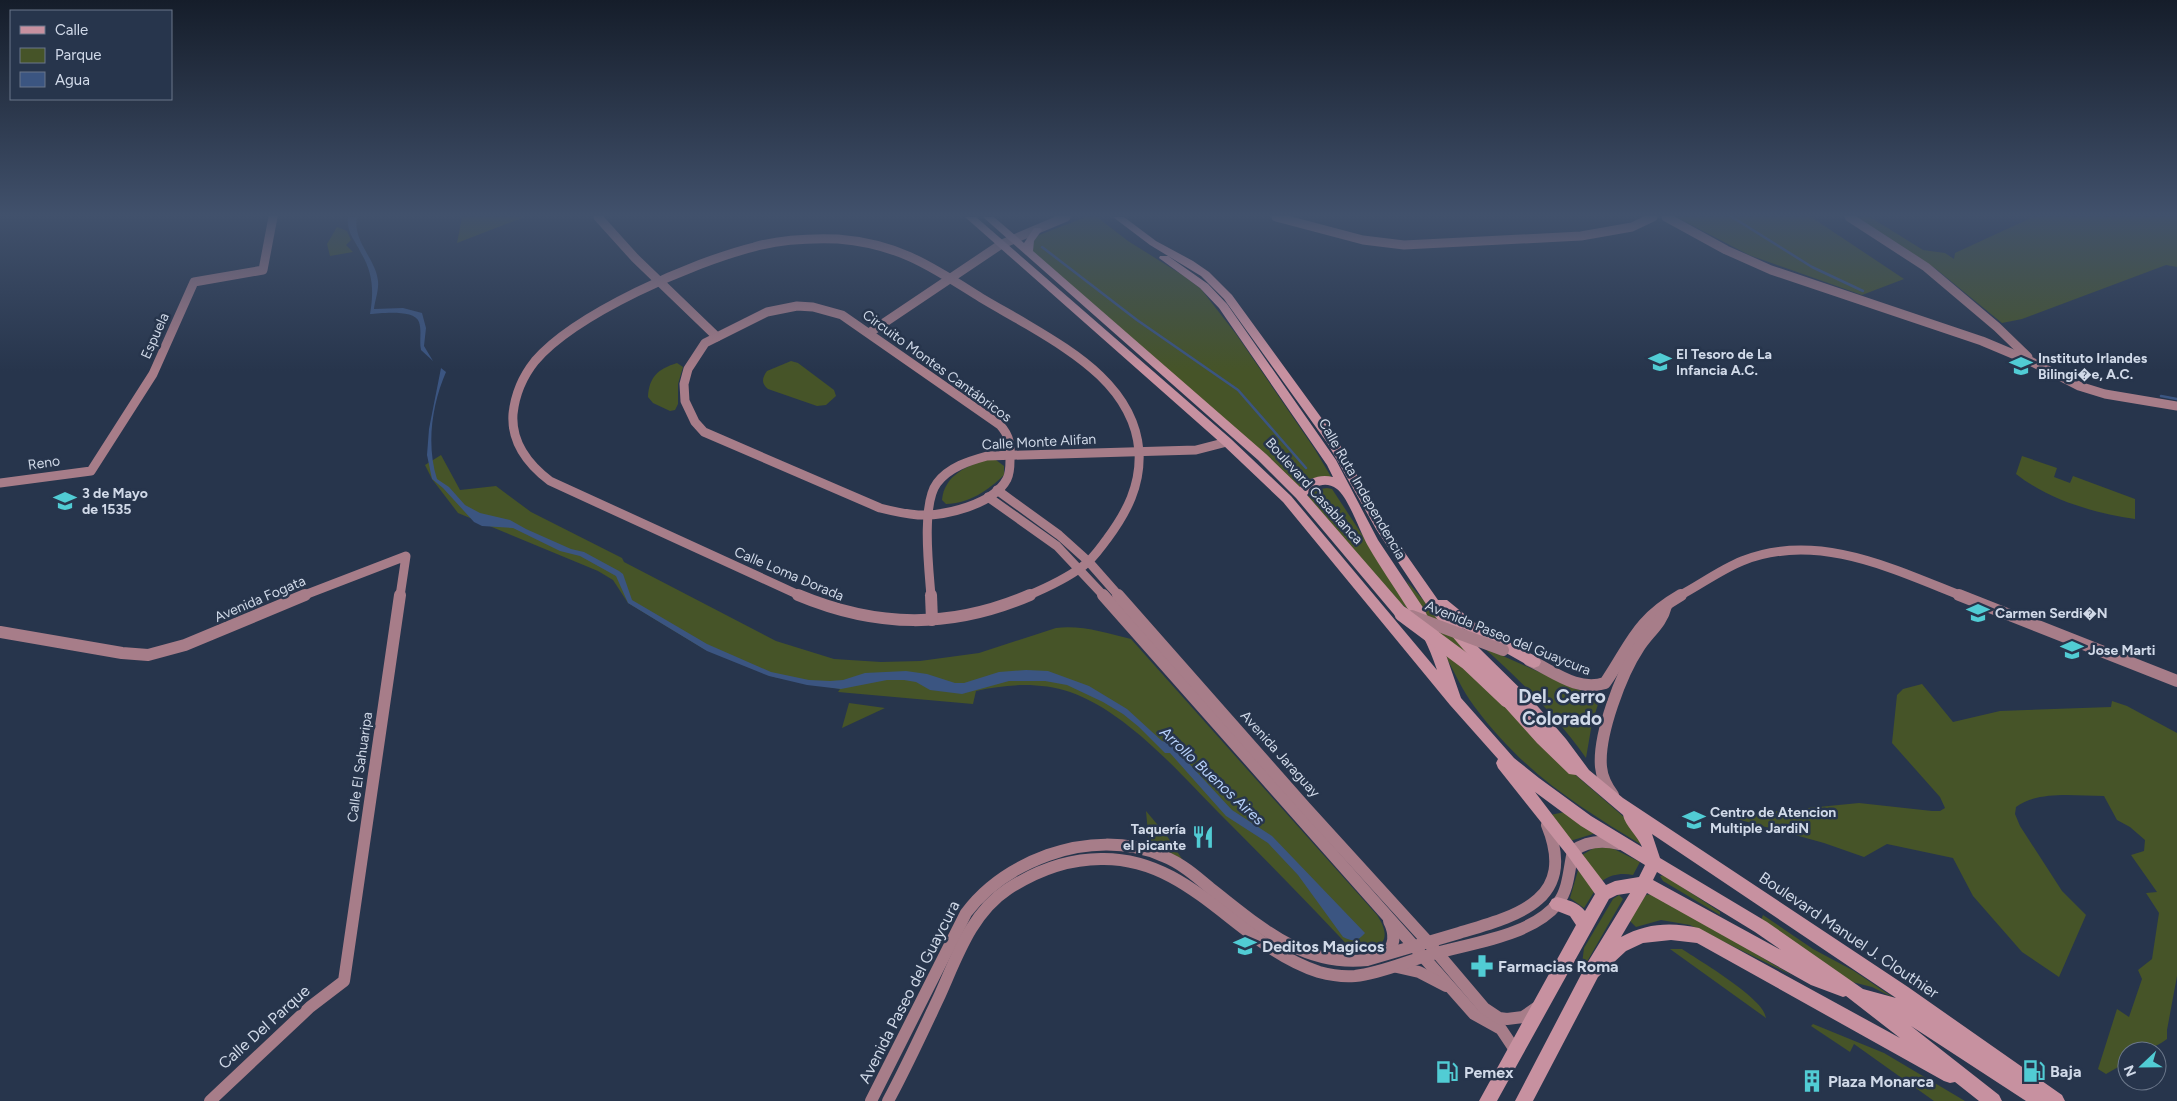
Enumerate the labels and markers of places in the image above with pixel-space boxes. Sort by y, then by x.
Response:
place label: El Tesoro de La Infancia A.C. [1676,346,1772,379]
school or university icon: El Tesoro de La Infancia A.C. [1647,349,1673,375]
place label: Instituto Irlandes Bilingi�e, A.C. [2038,350,2148,383]
school or university icon: Instituto Irlandes Bilingi�e, A.C. [2008,353,2034,379]
place label: 3 de Mayo de 1535 [82,485,148,518]
school or university icon: 3 de Mayo de 1535 [52,488,78,514]
school or university icon: Carmen Serdi�N [1965,600,1991,626]
place label: Carmen Serdi�N [1995,605,2108,622]
school or university icon: Jose Marti [2059,637,2085,663]
place label: Jose Marti [2088,642,2156,659]
place label: Centro de Atencion Multiple JardiN [1710,804,1836,837]
school or university icon: Centro de Atencion Multiple JardiN [1681,807,1707,833]
place label: Taquería el picante [1123,821,1186,854]
restaurant icon: Taquería el picante [1190,824,1216,850]
school or university icon: Deditos Magicos [1232,933,1258,959]
place label: Deditos Magicos [1262,937,1385,956]
pharmacy icon: Farmacias Roma [1469,953,1495,979]
place label: Farmacias Roma [1498,957,1619,976]
fuel station icon: Baja [2021,1058,2047,1084]
fuel station icon: Pemex [1434,1059,1460,1085]
place label: Baja [2050,1062,2082,1081]
place label: Pemex [1464,1063,1514,1082]
building icon: Plaza Monarca [1799,1068,1825,1094]
place label: Plaza Monarca [1828,1072,1934,1091]

